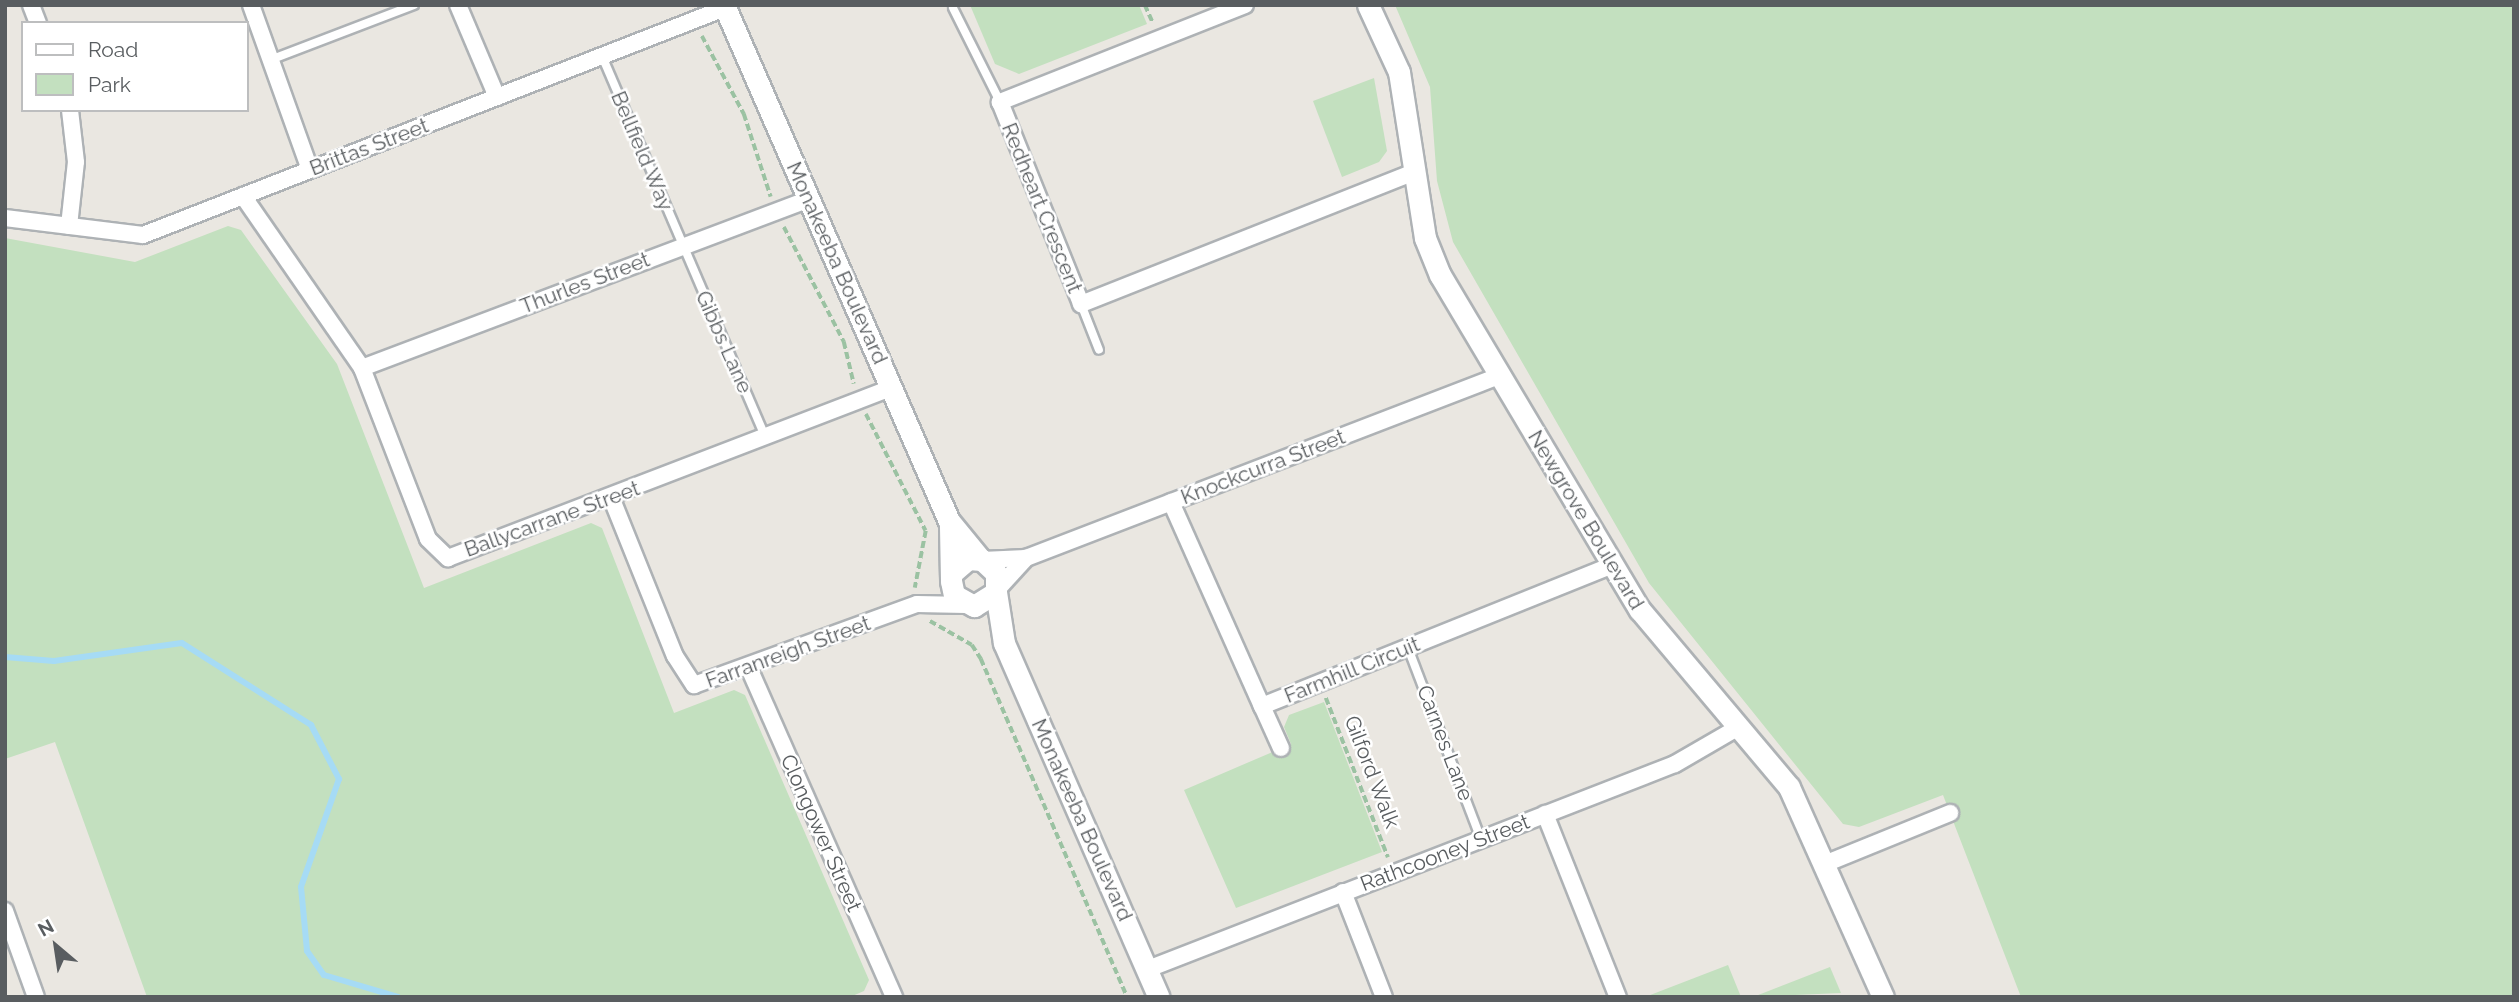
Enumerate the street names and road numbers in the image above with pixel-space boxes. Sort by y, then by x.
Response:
street label: Bellfield Way [605,87,679,215]
street label: Brittas Street [306,113,432,181]
street label: Redheart Crescent [996,119,1088,297]
street label: Monakeeba Boulevard [781,158,893,368]
street label: Thurles Street [517,247,653,319]
street label: Gibbs Lane [690,287,758,397]
street label: Knockcurra Street [1177,424,1349,510]
street label: Newgrove Boulevard [1523,426,1649,614]
street label: Ballycarrane Street [461,476,643,562]
street label: Farranreigh Street [702,610,874,694]
street label: Farmhill Circuit [1280,631,1424,709]
street label: Carnes Lane [1411,682,1479,804]
street label: Gilford Walk [1339,712,1405,832]
street label: Monakeeba Boulevard [1026,715,1138,925]
street label: Clongower Street [775,750,867,916]
street label: Rathcooney Street [1357,809,1533,897]

